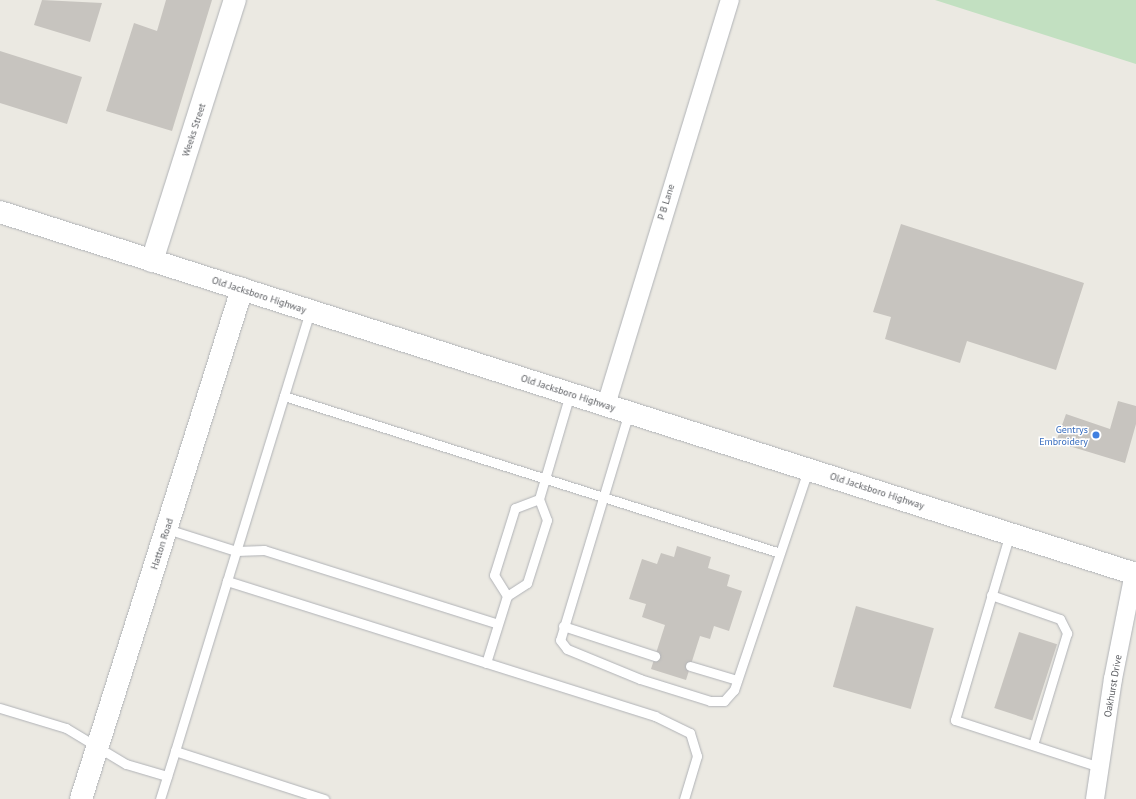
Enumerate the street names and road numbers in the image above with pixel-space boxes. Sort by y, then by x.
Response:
street label: Weeks Street [180,102,208,158]
street label: P B Lane [655,182,677,222]
street label: Old Jacksboro Highway [210,274,308,316]
street label: Old Jacksboro Highway [519,372,617,414]
street label: Old Jacksboro Highway [828,470,926,512]
street label: Hatton Road [148,517,176,571]
street label: Oakhurst Drive [1102,654,1124,718]

